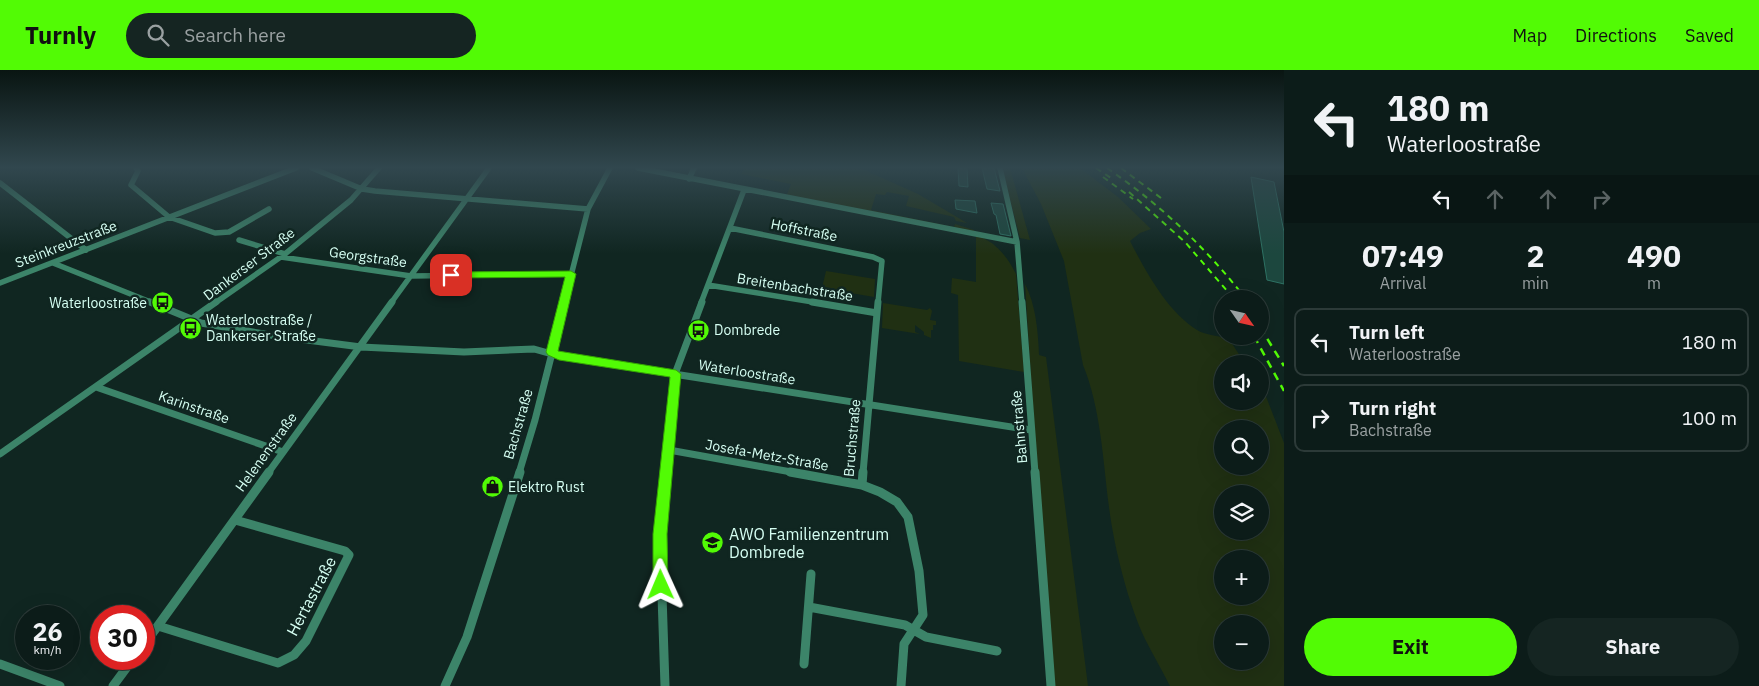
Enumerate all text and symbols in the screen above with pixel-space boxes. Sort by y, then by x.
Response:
search box [126,13,476,58]
text: Turnly [25,19,96,51]
icon: search [144,21,172,49]
text: Search here [184,23,286,47]
text: Map [1512,24,1547,47]
text: Directions [1575,24,1657,47]
text: Saved [1685,24,1734,47]
text: 180 m [1387,85,1490,131]
icon: left [1304,90,1369,155]
text: Waterloostraße [1387,129,1541,158]
icon: left [1428,185,1456,213]
icon: ahead [1481,185,1509,213]
icon: ahead [1534,185,1562,213]
icon: right [1587,185,1615,213]
street label: Hoffstraße [769,215,839,245]
street label: Steinkreuzstraße [13,216,120,272]
street label: Dankerser Straße [200,224,299,304]
text: 07:49 [1362,236,1444,275]
text: 2 [1526,236,1544,275]
text: 490 [1627,236,1681,275]
street label: Georgstraße [328,243,408,271]
pin [430,254,472,296]
icon: arrive [437,261,465,289]
street label: Breitenbachstraße [736,269,855,305]
text: Arrival [1380,273,1426,293]
text: min [1522,273,1549,293]
text: m [1647,273,1661,293]
north arrow [1214,290,1269,345]
map controls [1214,290,1269,670]
bus stop icon: Waterloostraße [151,291,175,315]
place label: Waterloostraße [49,294,147,312]
place label: Waterloostraße / Dankerser Straße [206,311,316,345]
bus stop icon: Waterloostraße / Dankerser Straße [178,316,202,340]
bus stop icon: Dombrede [686,318,710,342]
text: Turn left [1349,320,1425,344]
place label: Dombrede [714,321,780,339]
icon: left [1306,328,1334,356]
text: 180 m [1682,330,1737,354]
text: Waterloostraße [1349,344,1461,364]
street label: Waterloostraße [697,355,797,389]
button: sound [1214,355,1269,410]
street label: Bachstraße [499,386,537,461]
street label: Karinstraße [156,387,232,428]
street label: Bahnstraße [1007,389,1031,464]
text: Turn right [1349,396,1436,420]
street label: Bruchstraße [840,398,864,478]
icon: right [1306,404,1334,432]
text: 100 m [1682,406,1737,430]
street label: Helenenstraße [231,409,301,495]
button: search [1214,420,1269,475]
text: Bachstraße [1349,420,1432,440]
street label: Josefa-Metz-Straße [704,435,830,475]
shop icon: Elektro Rust [480,475,504,499]
place label: Elektro Rust [508,478,585,496]
button: layers [1214,485,1269,540]
place label: AWO Familienzentrum Dombrede [729,524,889,562]
school or university icon: AWO Familienzentrum Dombrede [701,531,725,555]
button: + [1214,550,1269,605]
street label: Hertastraße [282,553,340,639]
position arrow [634,558,686,610]
speed limit sign: 30 [90,605,155,670]
text: 26 [32,615,63,648]
button: − [1214,615,1269,670]
button: Exit [1304,618,1517,676]
button: Share [1527,618,1739,676]
text: km/h [33,642,62,657]

